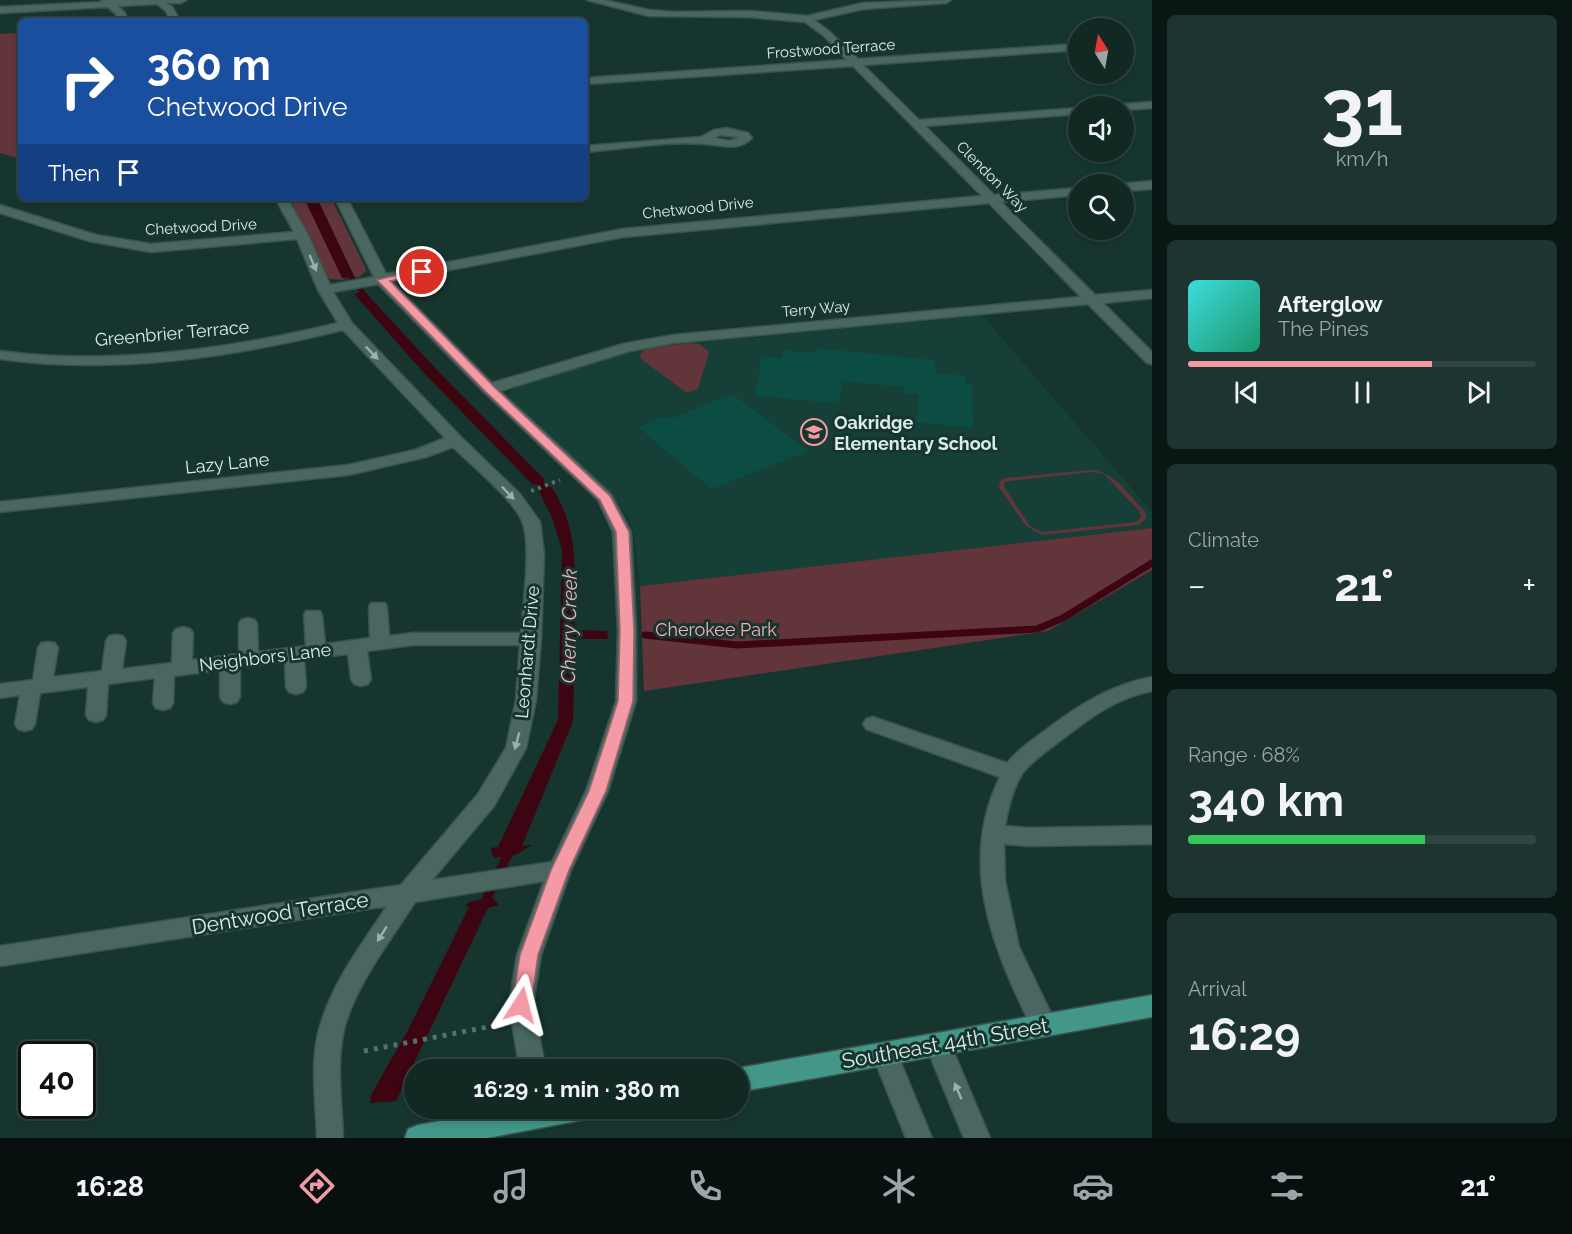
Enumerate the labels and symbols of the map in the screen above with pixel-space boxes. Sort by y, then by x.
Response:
north arrow [1068,18,1134,84]
street label: Frostwood Terrace [766,36,896,62]
street label: Clendon Way [953,138,1031,216]
street label: Chetwood Drive [642,193,755,223]
street label: Chetwood Drive [145,215,257,239]
pin [396,246,447,297]
one-way arrow [308,254,318,272]
street label: Terry Way [781,297,851,321]
street label: Greenbrier Terrace [94,316,250,350]
one-way arrow [365,346,379,361]
place label: Oakridge Elementary School [834,412,998,454]
school or university icon: Oakridge Elementary School [799,417,829,447]
street label: Lazy Lane [184,448,270,478]
one-way arrow [501,486,515,500]
water label: Cherry Creek [556,568,582,684]
street label: Leonhardt Drive [511,584,543,719]
park label: Cherokee Park [655,619,777,640]
street label: Neighbors Lane [198,638,333,676]
one-way arrow [511,732,521,750]
street label: Dentwood Terrace [190,887,370,939]
one-way arrow [376,926,387,942]
position arrow [489,973,553,1037]
street label: Southeast 44th Street [840,1013,1050,1073]
speed limit sign: 40 [18,1041,96,1119]
one-way arrow [952,1082,962,1100]

